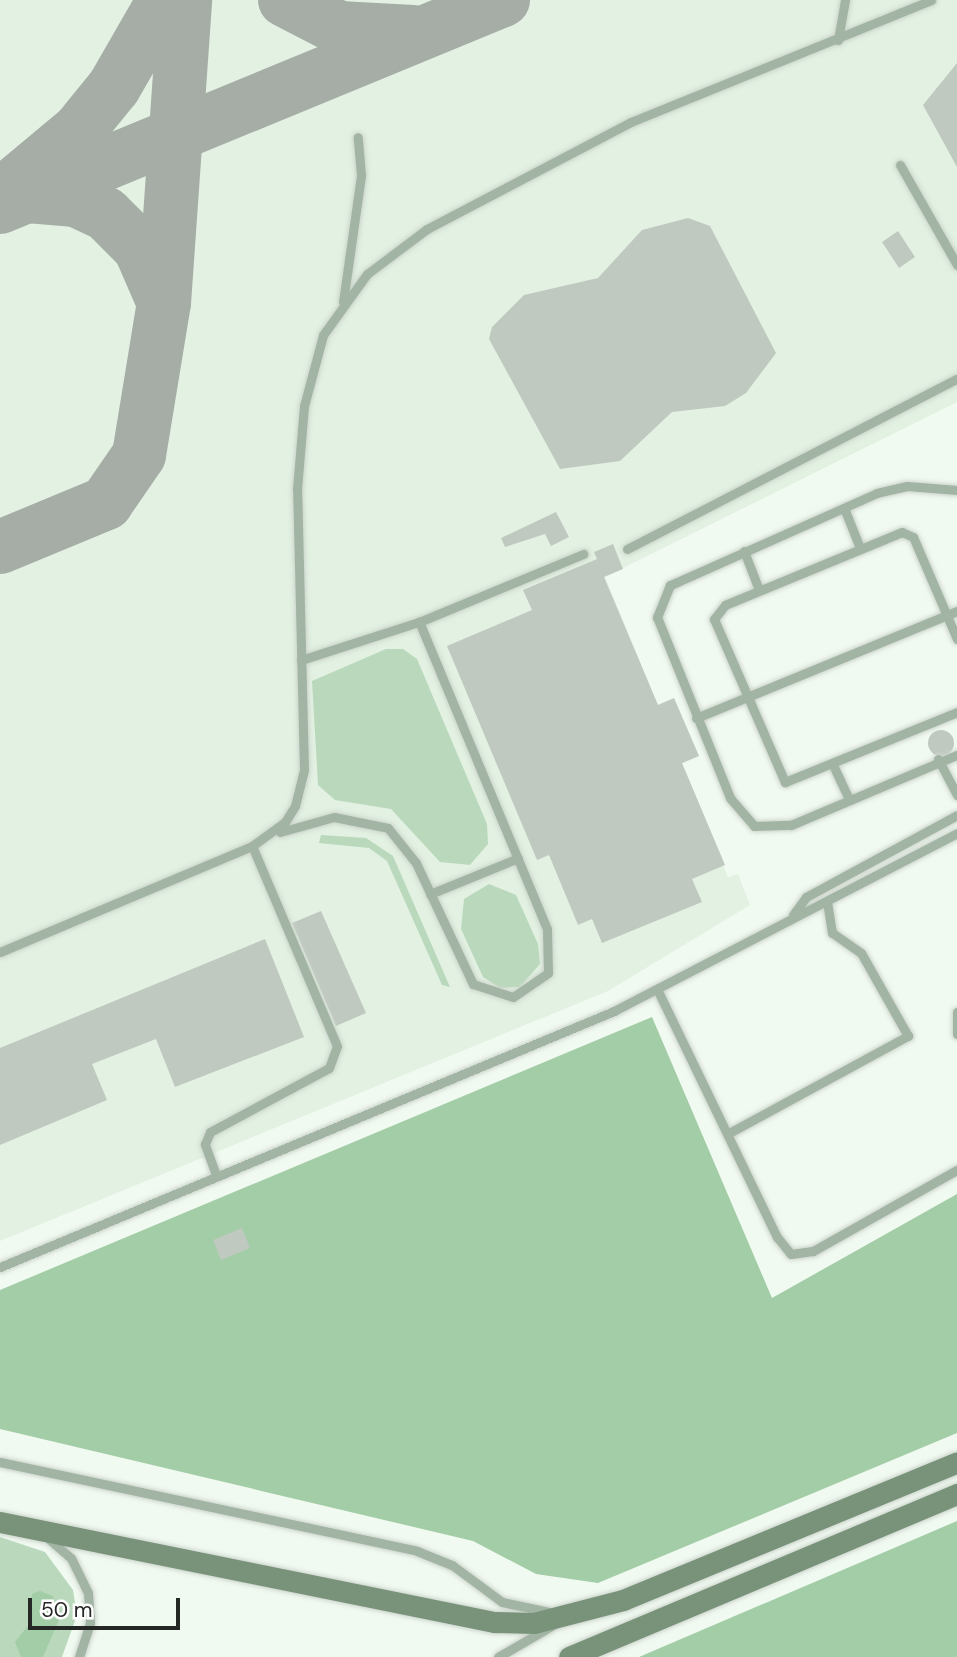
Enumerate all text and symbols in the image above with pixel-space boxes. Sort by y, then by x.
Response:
scale bar [32,1584,184,1628]
text: 50 m [41,1596,92,1624]

